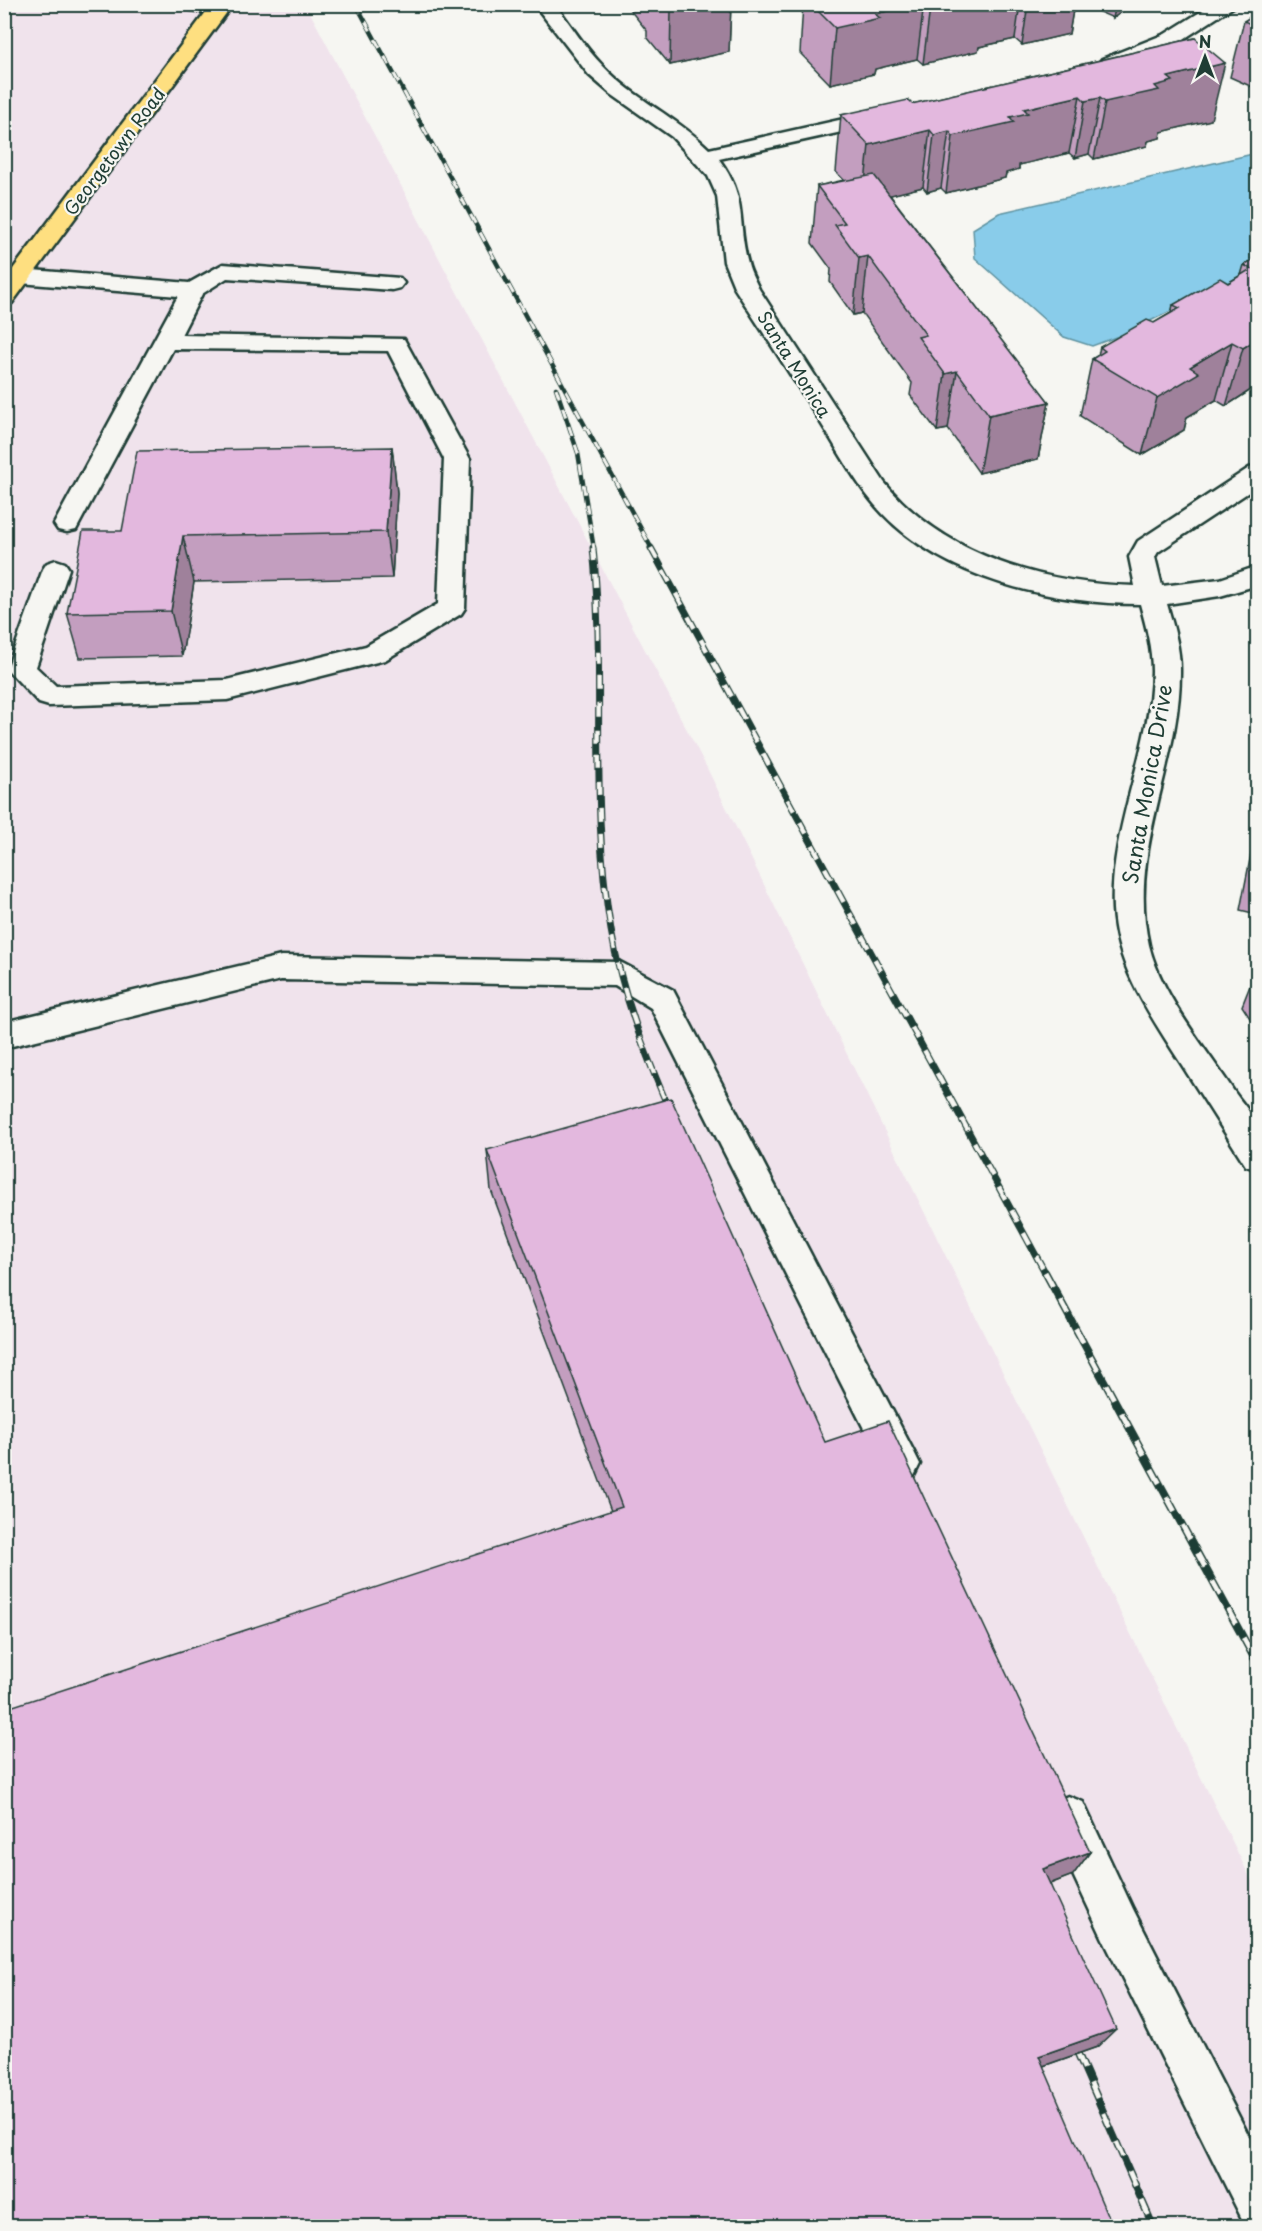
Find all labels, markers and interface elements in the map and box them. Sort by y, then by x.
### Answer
north arrow [1175,27,1235,87]
text: N [1199,29,1211,53]
street label: Georgetown Road [57,81,171,221]
street label: Santa Monica [751,305,839,423]
street label: Santa Monica Drive [1113,682,1179,886]

